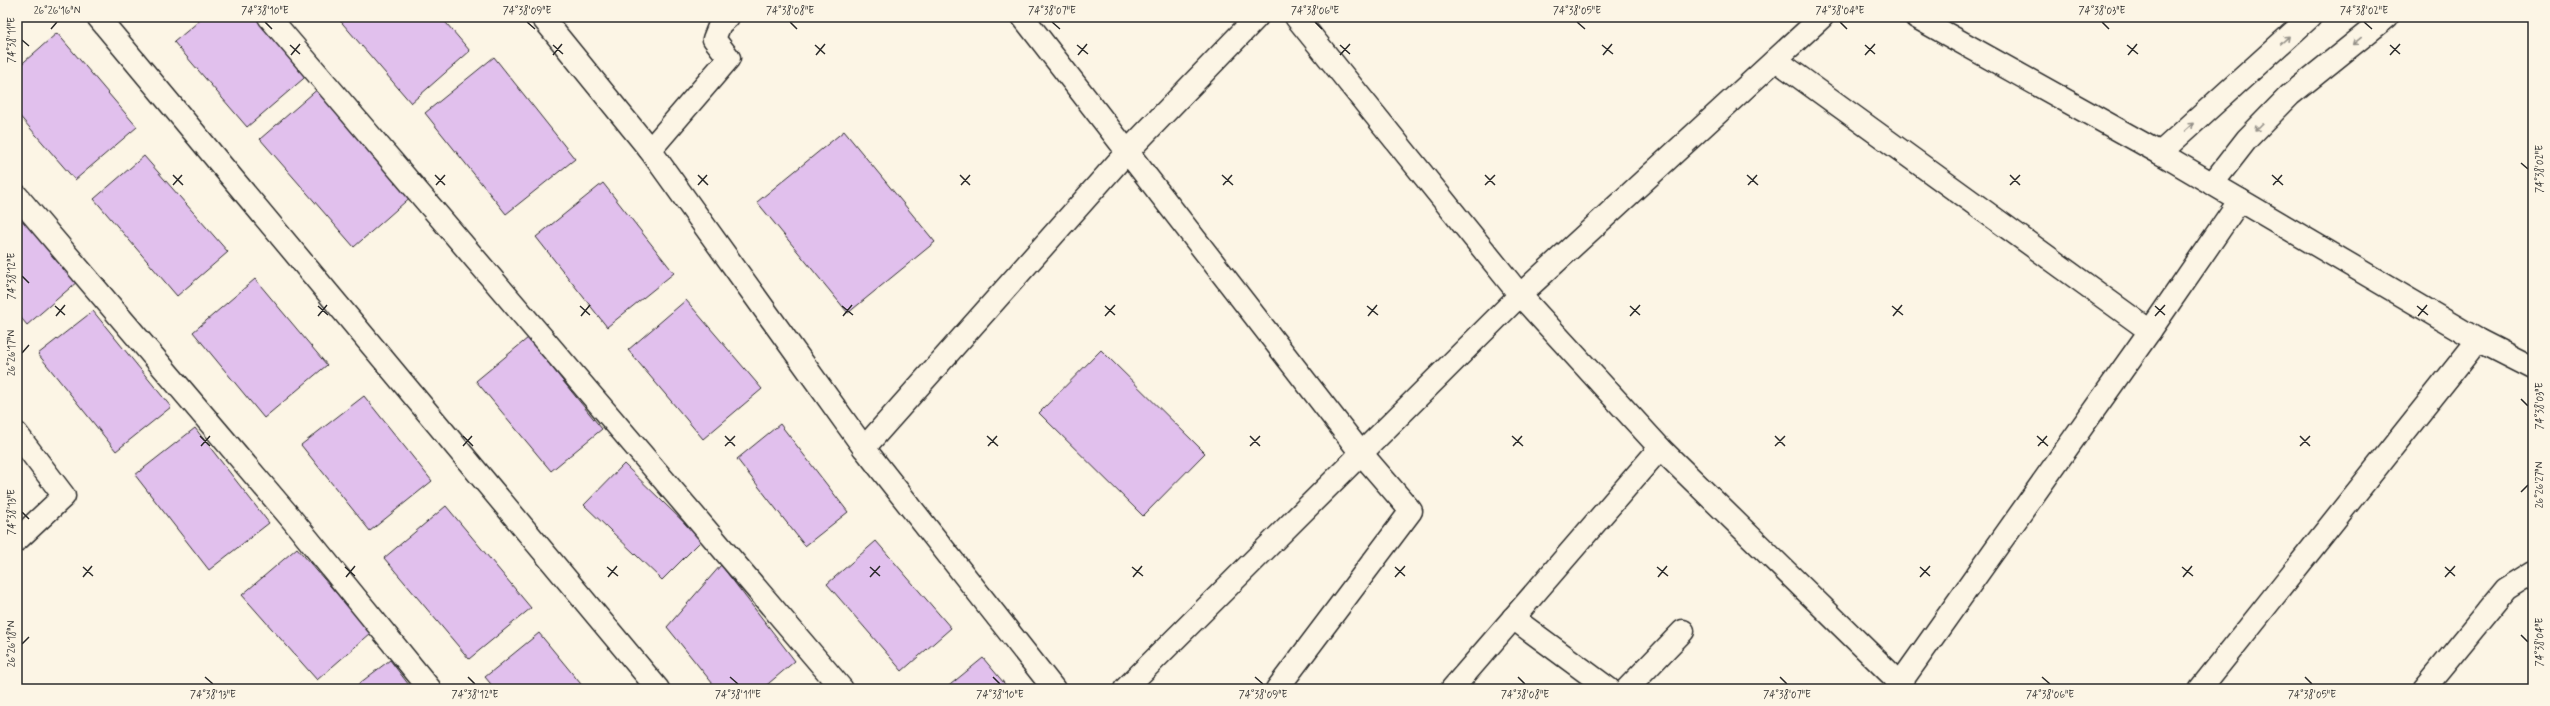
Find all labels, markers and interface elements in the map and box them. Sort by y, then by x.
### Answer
text: 26°26'16"N [34,4,81,18]
text: 74°38'10"E [241,4,289,18]
text: 74°38'09"E [503,4,551,18]
text: 74°38'08"E [766,4,814,18]
text: 74°38'07"E [1028,4,1076,18]
text: 74°38'06"E [1291,4,1339,18]
text: 74°38'05"E [1553,4,1601,18]
text: 74°38'04"E [1816,4,1865,18]
text: 74°38'03"E [2079,4,2126,18]
text: 74°38'02"E [2340,4,2388,18]
text: 74°38'11"E [5,17,19,63]
one-way arrow [2280,35,2291,44]
one-way arrow [2351,37,2362,46]
one-way arrow [2184,122,2194,132]
one-way arrow [2254,122,2264,132]
text: 74°38'02"E [2533,145,2547,193]
text: 74°38'12"E [5,252,19,299]
text: 26°26'17"N [5,330,19,376]
text: 74°38'03"E [2533,382,2547,429]
text: 26°26'27"N [2533,461,2547,508]
text: 74°38'13"E [5,489,19,535]
text: 74°38'04"E [2533,617,2547,666]
text: 26°26'18"N [5,620,19,667]
text: 74°38'13"E [190,688,236,702]
text: 74°38'12"E [452,688,499,702]
text: 74°38'11"E [715,688,761,702]
text: 74°38'10"E [976,688,1024,702]
text: 74°38'09"E [1239,688,1287,702]
text: 74°38'08"E [1501,688,1549,702]
text: 74°38'07"E [1763,688,1811,702]
text: 74°38'06"E [2026,688,2074,702]
text: 74°38'05"E [2288,688,2336,702]

